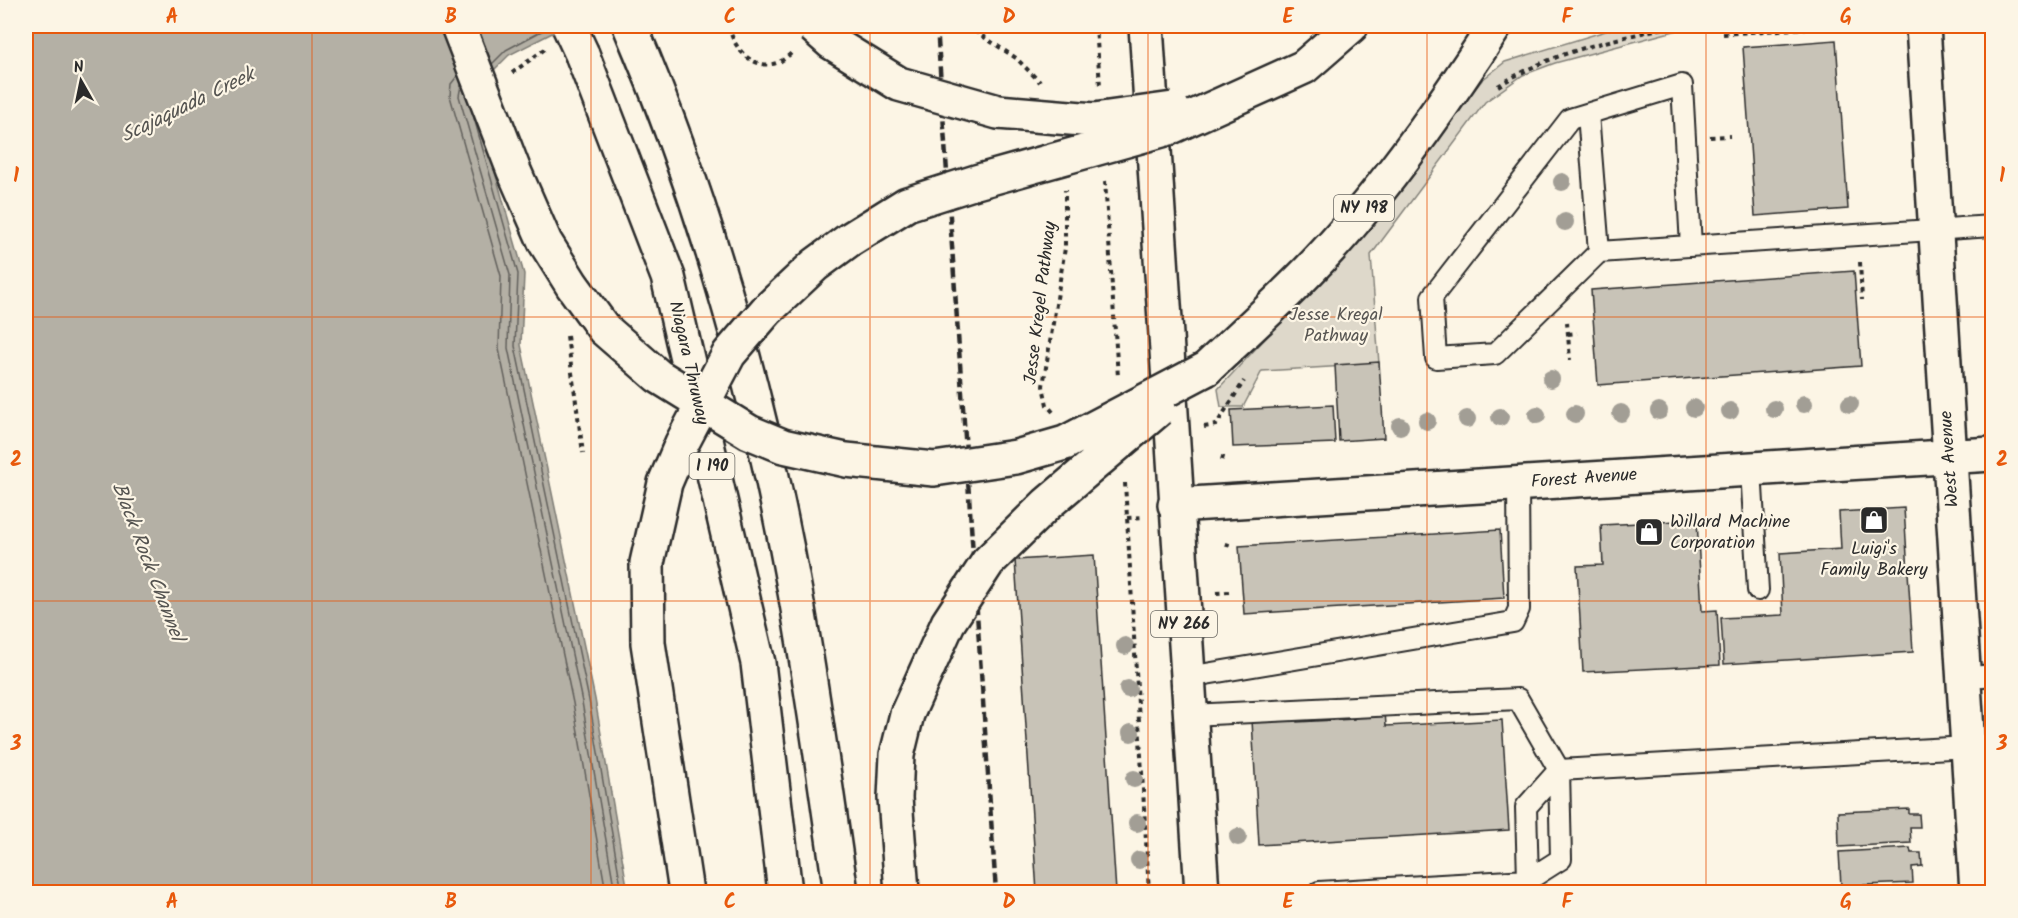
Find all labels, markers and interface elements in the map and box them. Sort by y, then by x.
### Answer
text: A [166,2,178,34]
text: B [445,2,457,34]
text: C [724,2,736,34]
text: D [1002,2,1016,34]
text: E [1282,2,1294,34]
text: F [1562,2,1574,34]
text: G [1840,2,1852,34]
north arrow [51,51,111,111]
text: N [72,55,86,81]
water label: Scajaquada Creek [116,59,263,152]
text: 1 [13,161,19,193]
text: 1 [1999,161,2005,193]
road number: NY 198 [1334,195,1394,221]
street label: Jesse Kregel Pathway [1017,219,1065,386]
street label: Niagara Thruway [660,298,716,428]
park label: Jesse Kregal Pathway [1289,301,1383,351]
street label: West Avenue [1932,410,1968,508]
text: 2 [10,445,22,477]
text: 2 [1996,445,2008,477]
road number: I 190 [690,453,734,479]
street label: Forest Avenue [1530,461,1638,497]
water label: Black Rock Channel [102,478,193,650]
shop icon: Luigi's Family Bakery [1858,504,1890,536]
place label: Willard Machine Corporation [1670,508,1790,558]
shop icon: Willard Machine Corporation [1633,516,1665,548]
place label: Luigi's Family Bakery [1820,535,1928,585]
road number: NY 266 [1151,611,1217,637]
text: 3 [10,729,22,761]
text: 3 [1996,729,2008,761]
text: A [166,887,178,918]
text: B [445,887,457,918]
text: C [724,887,736,918]
text: D [1002,887,1016,918]
text: E [1282,887,1294,918]
text: F [1562,887,1574,918]
text: G [1840,887,1852,918]

